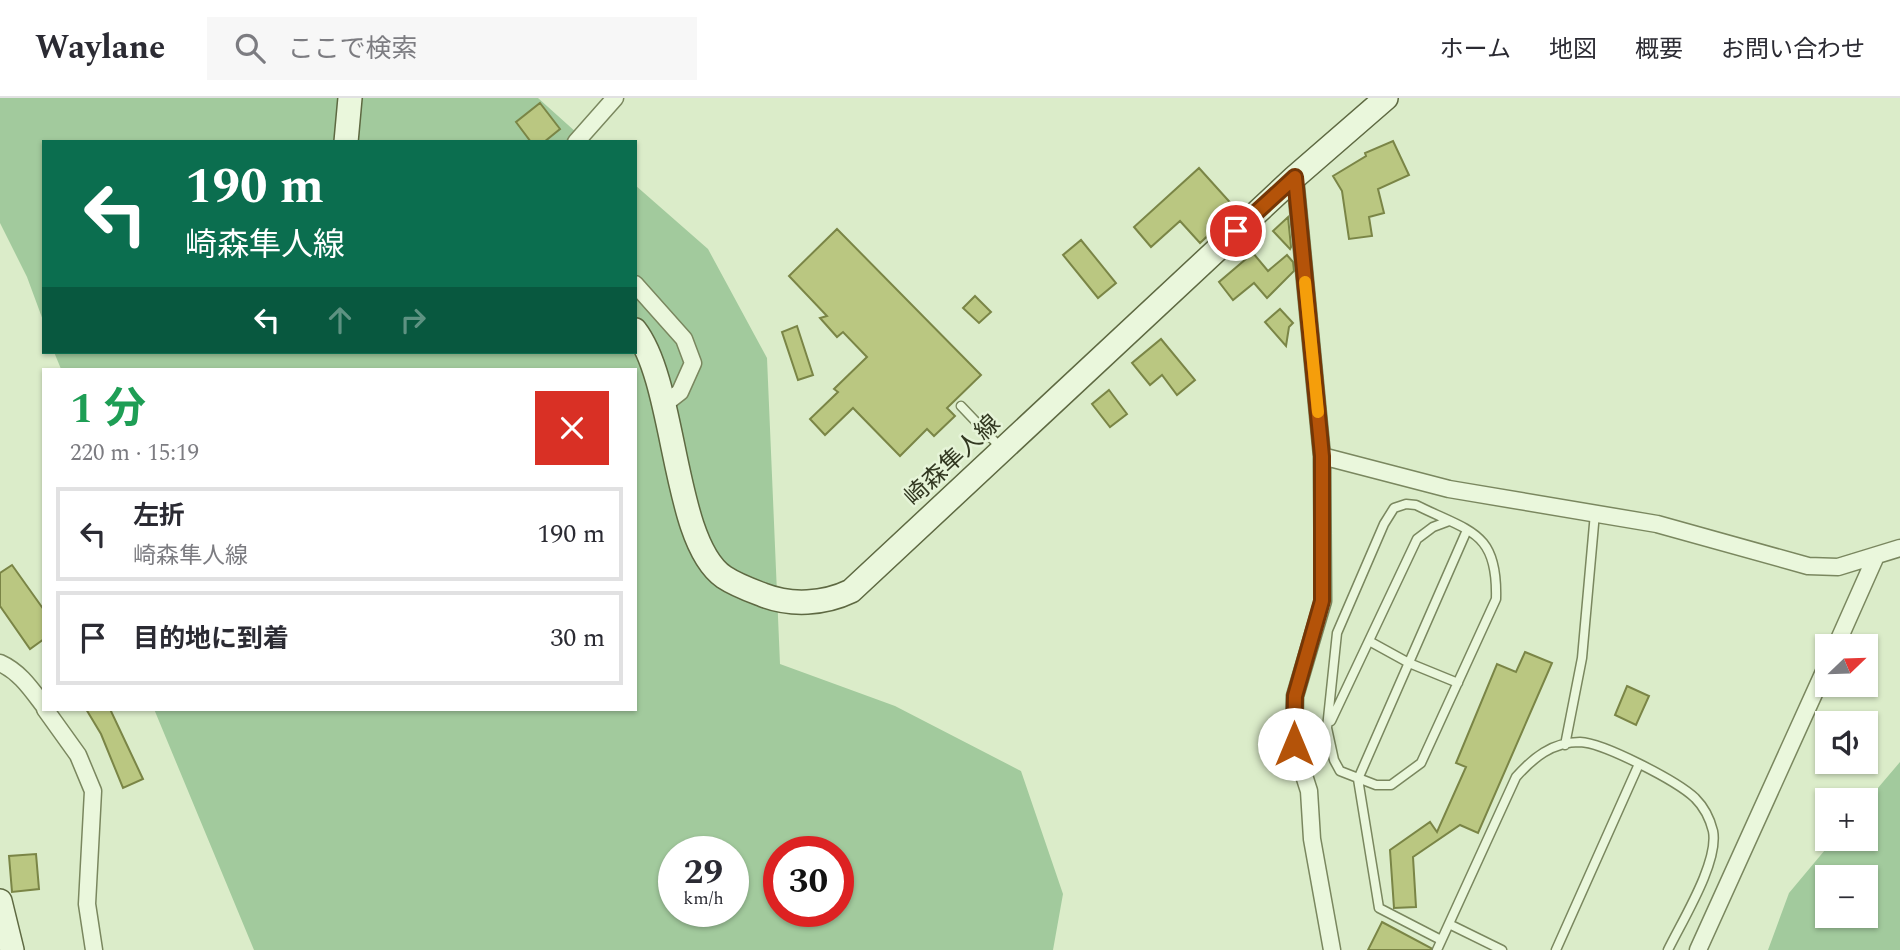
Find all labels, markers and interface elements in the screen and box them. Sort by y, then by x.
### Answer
search box [207,17,697,80]
text: Waylane [35,23,165,73]
icon: search [231,29,269,67]
text: ここで検索 [287,29,418,69]
text: ホーム [1440,32,1511,68]
text: 地図 [1549,32,1597,68]
text: 概要 [1635,32,1683,68]
text: お問い合わせ [1721,32,1865,68]
text: 190 m [185,150,324,225]
icon: left [70,168,161,259]
pin [1206,201,1266,261]
icon: arrive [1217,212,1255,250]
text: 崎森隼人線 [185,221,345,270]
icon: left [248,301,286,339]
icon: ahead [321,301,359,339]
icon: right [394,301,432,339]
text: 1 分 [70,378,146,441]
button: close [535,391,609,465]
street label: 崎森隼人線 [897,407,1009,515]
text: 220 m · 15:19 [70,436,199,471]
text: 左折 [133,496,185,536]
text: 190 m [537,514,605,554]
icon: left [74,515,112,553]
text: 崎森隼人線 [133,539,248,574]
text: 30 m [550,618,605,658]
icon: arrive [74,619,112,657]
text: 目的地に到着 [133,619,289,659]
north arrow [1815,634,1878,696]
map controls [1815,634,1878,928]
position arrow [1257,707,1331,781]
button: sound [1815,711,1878,774]
button: + [1815,788,1878,851]
speed limit sign: 30 [763,836,854,927]
text: 29 [684,846,723,899]
button: − [1815,865,1878,928]
text: km/h [683,885,724,912]

